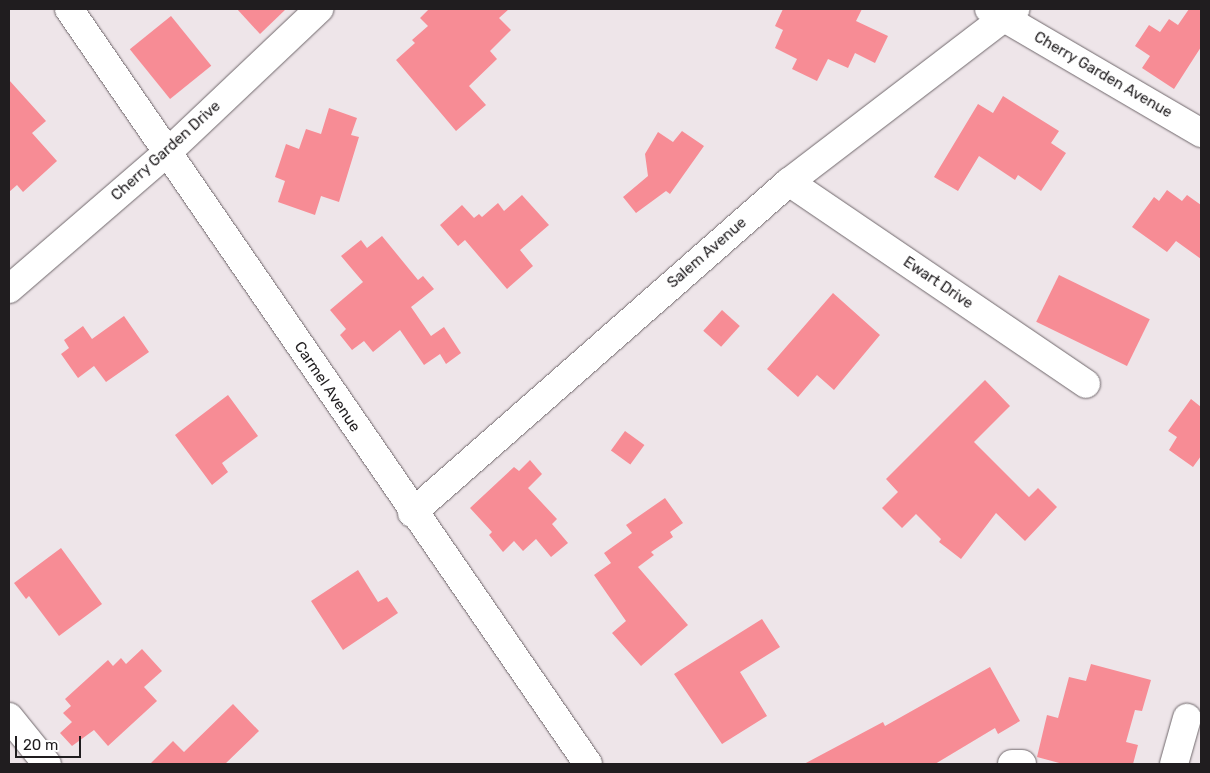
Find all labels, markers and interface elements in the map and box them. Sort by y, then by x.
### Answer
street label: Cherry Garden Avenue [1030,28,1176,122]
street label: Cherry Garden Drive [108,97,224,205]
street label: Salem Avenue [664,214,750,292]
street label: Ewart Drive [900,253,976,313]
street label: Carmel Avenue [290,338,364,436]
scale bar [18,726,84,758]
text: 20 m [23,736,58,754]

